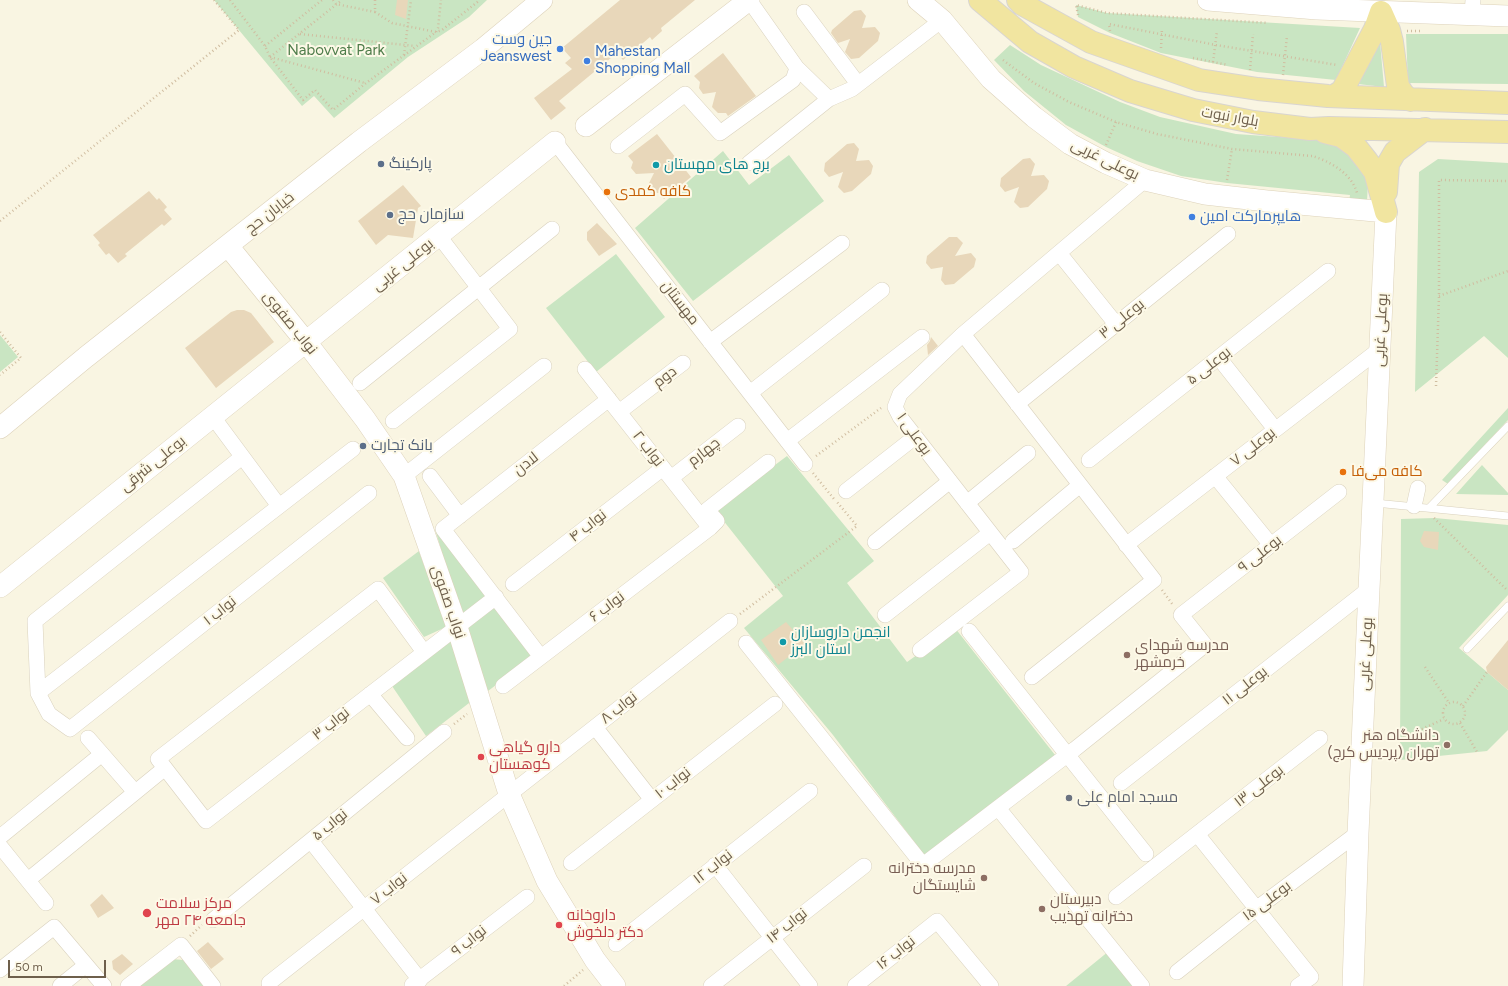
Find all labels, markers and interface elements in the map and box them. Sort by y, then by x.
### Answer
place label: جین وست Jeanswest [481,31,552,66]
park label: Nabovvat Park [287,42,385,60]
place label: Mahestan Shopping Mall [595,43,690,78]
marker: جین وست Jeanswest [555,44,565,54]
marker: Mahestan Shopping Mall [582,56,592,66]
street label: بلوار نبوت [1200,103,1260,131]
street label: بوعلی غربی [1068,136,1142,184]
place label: پارکینگ [389,155,432,173]
place label: برج های مهستان [664,156,770,174]
marker: پارکینگ [376,159,386,169]
marker: برج های مهستان [651,160,661,170]
place label: کافه کمدی [615,183,691,201]
marker: کافه کمدی [602,187,612,197]
street label: خیابان حج [242,188,298,238]
place label: سازمان حج [398,206,464,224]
place label: هایپرمارکت امین [1200,208,1301,226]
marker: سازمان حج [385,210,395,220]
marker: هایپرمارکت امین [1187,212,1197,222]
street label: بوعلی غربی [369,235,437,295]
street label: مهستان [657,277,703,329]
street label: نواب صفوی [259,288,321,358]
street label: بوعلی غربی [1370,293,1392,367]
street label: بوعلی ۳ [1096,295,1148,343]
street label: بوعلی ۵ [1183,343,1235,389]
street label: دوم [650,362,680,392]
street label: بوعلی ۱ [893,409,935,459]
street label: بوعلی ۷ [1227,424,1279,470]
street label: نواب ۲ [629,428,667,470]
street label: بوعلی شرقی [117,432,189,496]
street label: چهارم [684,434,724,470]
place label: بانک تجارت [371,437,433,455]
marker: بانک تجارت [358,441,368,451]
street label: لادن [510,449,542,479]
place label: کافه می‌فا [1351,463,1423,481]
marker: کافه می‌فا [1338,467,1348,477]
street label: نواب ۴ [566,506,610,546]
street label: بوعلی ۹ [1234,531,1286,577]
street label: نواب صفوی [427,563,469,641]
street label: نواب ۶ [586,588,628,626]
street label: نواب ۱ [200,593,240,629]
street label: بوعلی غربی [1355,617,1377,691]
place label: انجمن داروسازان استان البرز [791,624,891,659]
marker: انجمن داروسازان استان البرز [778,637,788,647]
place label: مدرسه شهدای خرمشهر [1135,637,1229,672]
marker: مدرسه شهدای خرمشهر [1122,650,1132,660]
street label: بوعلی ۱۱ [1219,663,1271,709]
street label: نواب ۸ [597,688,641,728]
street label: نواب ۳ [309,704,353,744]
place label: دانشگاه هنر تهران (پردیس کرج) [1328,727,1439,762]
place label: دارو گیاهی کوهستان [489,739,560,774]
marker: دانشگاه هنر تهران (پردیس کرج) [1442,740,1452,750]
marker: دارو گیاهی کوهستان [476,752,486,762]
street label: بوعلی ۱۳ [1231,761,1287,811]
street label: نواب ۱۰ [651,763,695,803]
place label: مسجد امام علی [1077,789,1178,807]
marker: مسجد امام علی [1064,793,1074,803]
street label: نواب ۵ [309,805,351,845]
street label: نواب ۱۲ [690,846,736,888]
place label: مدرسه دخترانه شایستگان [888,860,976,895]
street label: نواب ۷ [367,869,411,909]
marker: مدرسه دخترانه شایستگان [979,873,989,883]
street label: بوعلی ۱۵ [1239,877,1295,925]
place label: دبیرستان دخترانه تهذیب [1050,891,1133,926]
place label: مرکز سلامت جامعه ۲۴ مهر [156,895,246,930]
street label: نواب ۱۴ [763,904,811,948]
marker: دبیرستان دخترانه تهذیب [1037,904,1047,914]
marker: مرکز سلامت جامعه ۲۴ مهر [141,907,153,919]
place label: داروخانه دکتر دلخوش [567,907,643,942]
marker: داروخانه دکتر دلخوش [554,920,564,930]
street label: نواب ۹ [448,922,490,960]
street label: نواب ۱۶ [873,932,919,974]
scale bar [10,952,108,978]
text: 50 m [15,960,43,974]

